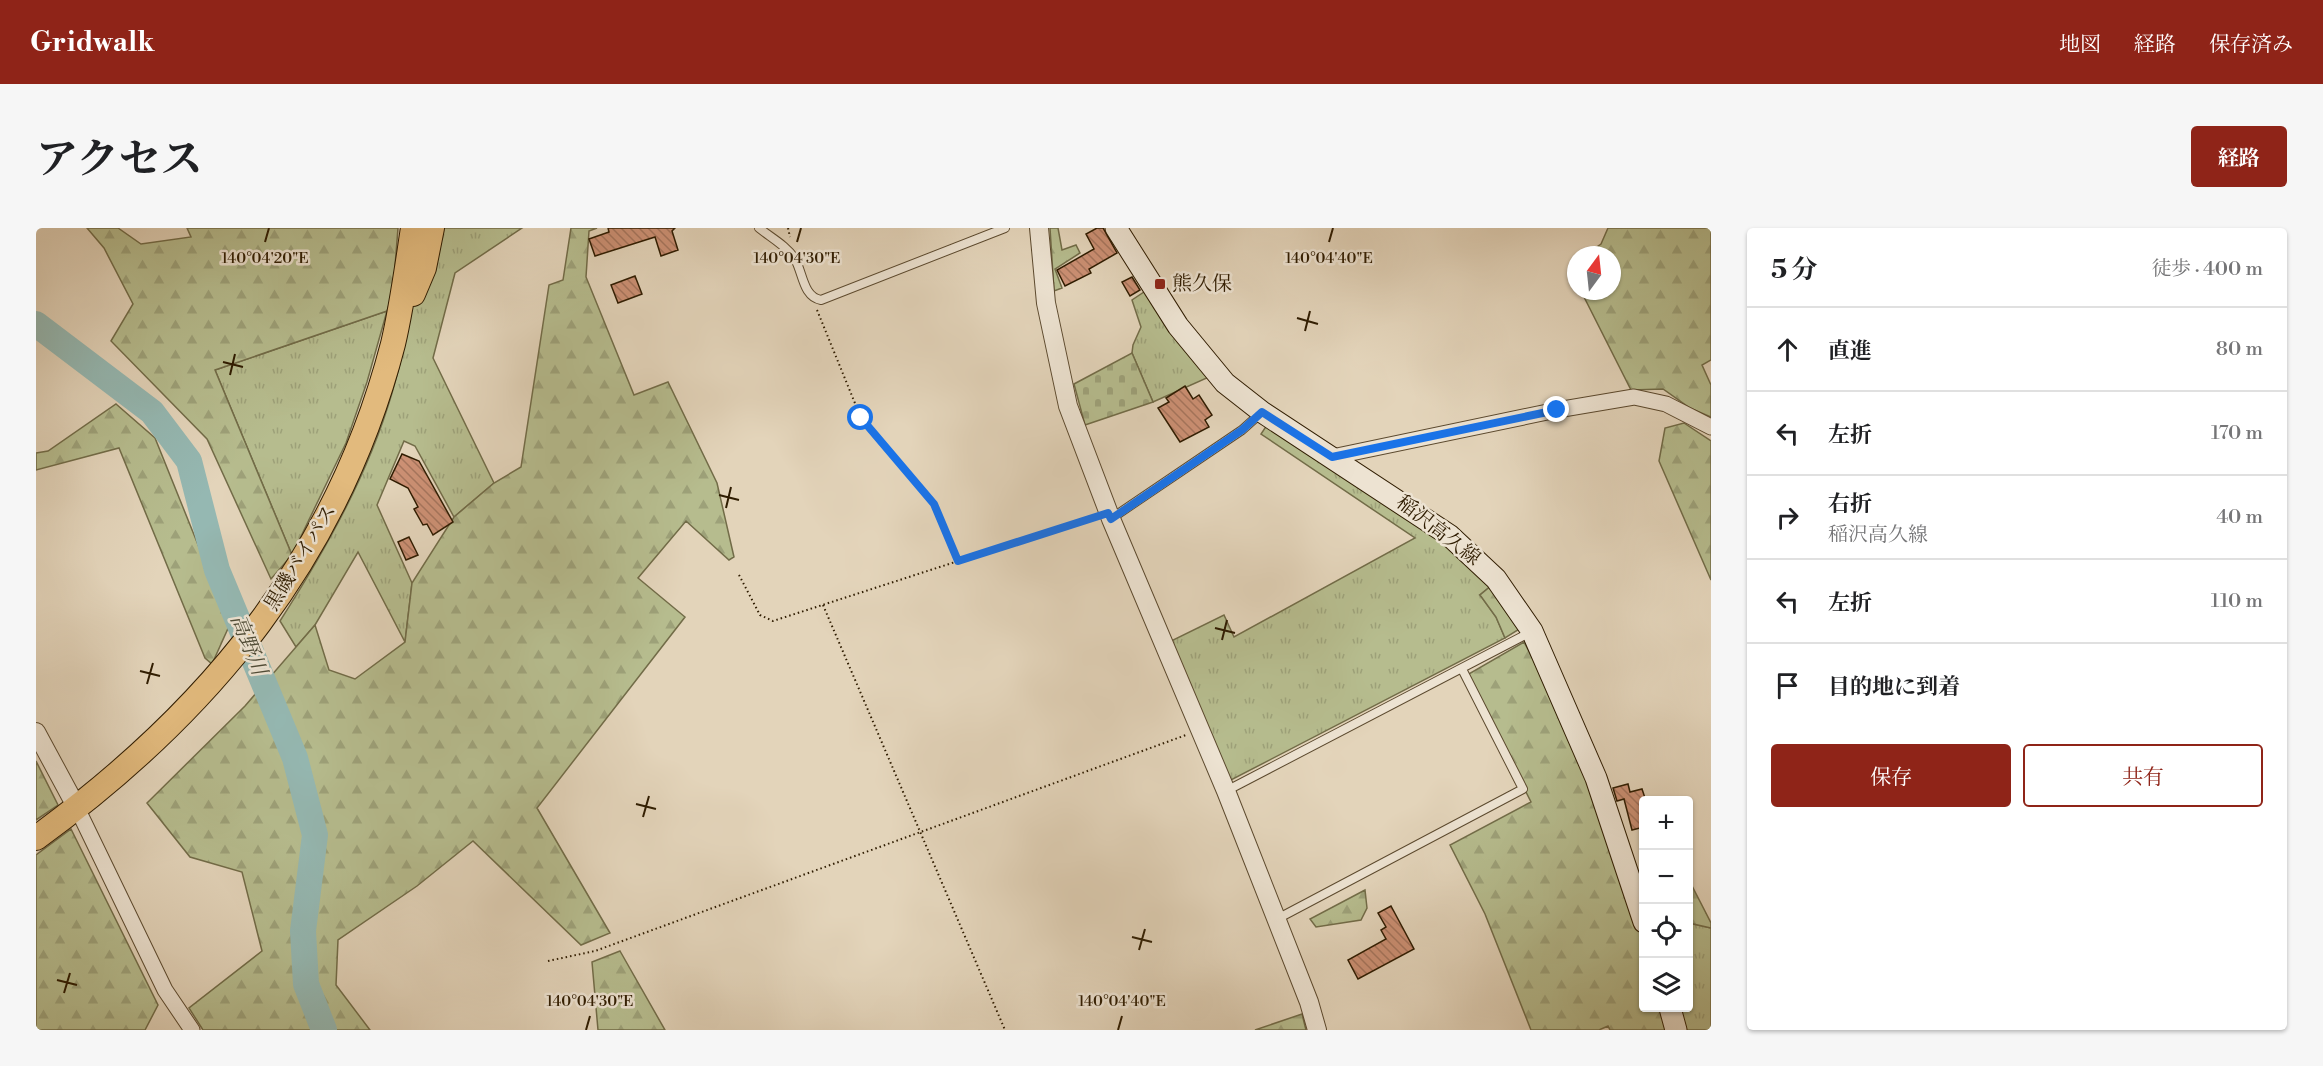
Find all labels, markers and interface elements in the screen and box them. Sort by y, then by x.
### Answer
text: Gridwalk [30,25,154,60]
text: 地図 [2059,32,2101,58]
text: 経路 [2134,32,2176,58]
text: 保存済み [2209,32,2293,58]
button: 経路 [2191,126,2287,187]
text: アクセス [36,134,203,187]
north arrow [1567,246,1621,300]
text: 140°04'20"E [221,249,309,268]
text: 140°04'30"E [754,249,840,268]
text: 140°04'40"E [1285,249,1373,268]
text: 5 分 [1771,254,1817,286]
text: 徒歩 · 400 m [2151,257,2263,282]
place label: 熊久保 [1172,272,1232,297]
marker: 熊久保 [1153,277,1167,291]
icon: ahead [1771,333,1804,366]
text: 80 m [2216,337,2263,362]
text: 直進 [1828,338,1872,365]
route end [1543,396,1569,422]
route start [847,404,873,430]
icon: left [1771,417,1804,450]
text: 170 m [2211,421,2263,446]
text: 左折 [1828,422,1872,449]
street label: 稲沢高久線 [1391,490,1485,572]
text: 右折 [1828,491,1872,518]
street label: 黒磯バイパス [259,500,343,616]
icon: right [1771,501,1804,534]
text: 40 m [2216,505,2263,530]
text: 稲沢高久線 [1828,523,1928,548]
icon: left [1771,585,1804,618]
text: 110 m [2211,589,2263,614]
text: 左折 [1828,590,1872,617]
water label: 高野川 [224,611,273,681]
icon: arrive [1771,669,1804,702]
text: 目的地に到着 [1828,674,1960,701]
button: 保存 [1771,744,2011,807]
button: 共有 [2023,744,2263,807]
map controls [1639,796,1693,1012]
button: + [1639,796,1693,850]
button: − [1639,850,1693,904]
button: locate [1639,904,1693,958]
button: layers [1639,958,1693,1012]
text: 140°04'30"E [547,992,633,1011]
text: 140°04'40"E [1078,992,1166,1011]

